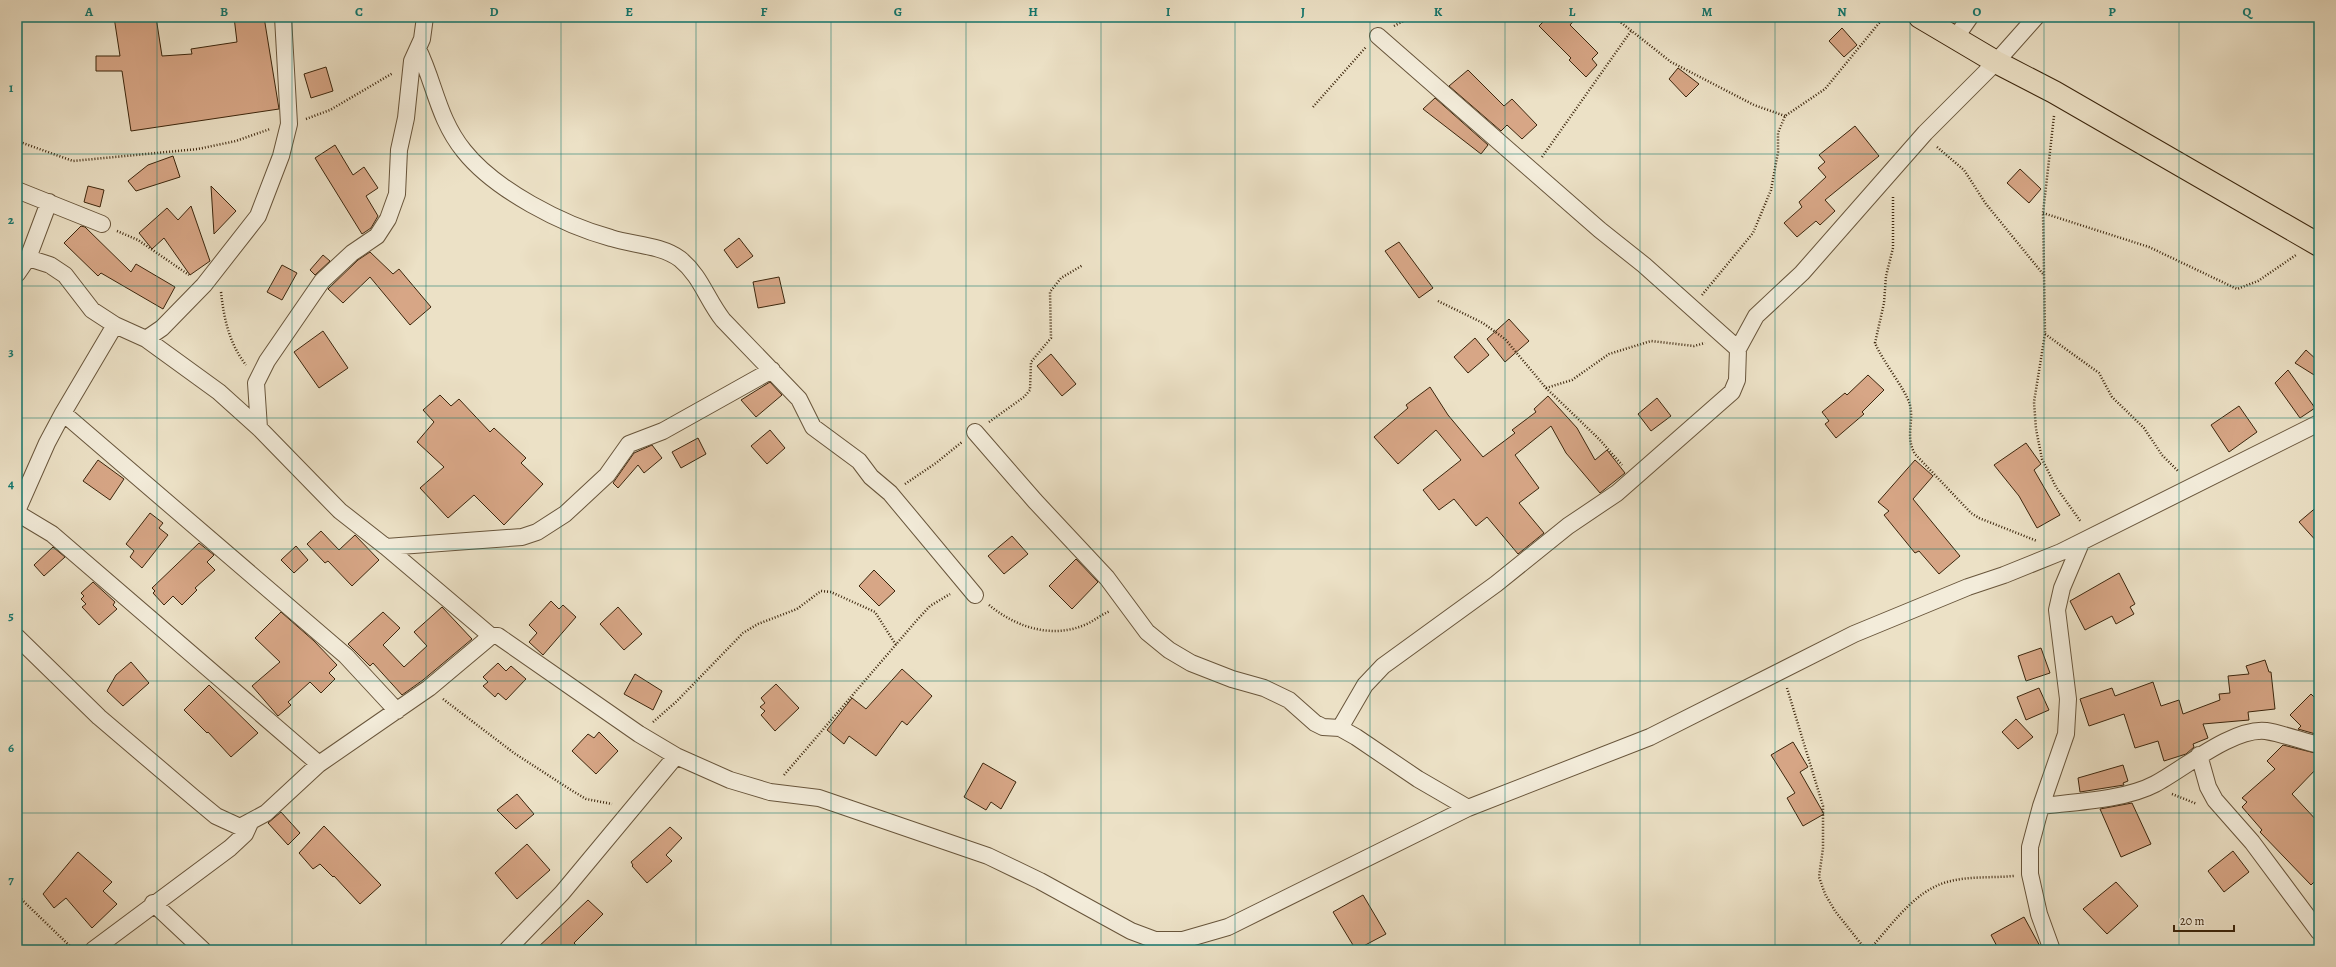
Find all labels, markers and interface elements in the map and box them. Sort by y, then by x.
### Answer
text: A [84,3,94,20]
text: B [220,3,228,20]
text: C [355,3,363,20]
text: D [489,3,499,20]
text: E [625,3,633,20]
text: F [761,3,768,20]
text: G [894,3,902,20]
text: H [1028,3,1038,20]
text: I [1166,3,1171,20]
text: J [1301,3,1305,20]
text: K [1434,3,1443,20]
text: L [1569,3,1576,20]
text: M [1702,3,1713,20]
text: N [1837,3,1847,20]
text: O [1973,3,1982,20]
text: P [2108,3,2116,20]
text: Q [2243,3,2254,20]
text: 1 [9,79,14,96]
text: 2 [8,211,15,228]
text: 3 [8,343,14,360]
text: 4 [8,475,14,492]
text: 5 [8,607,14,624]
text: 6 [8,739,14,756]
text: 7 [8,871,14,888]
scale bar [2174,907,2234,933]
text: 20 m [2180,913,2204,929]

